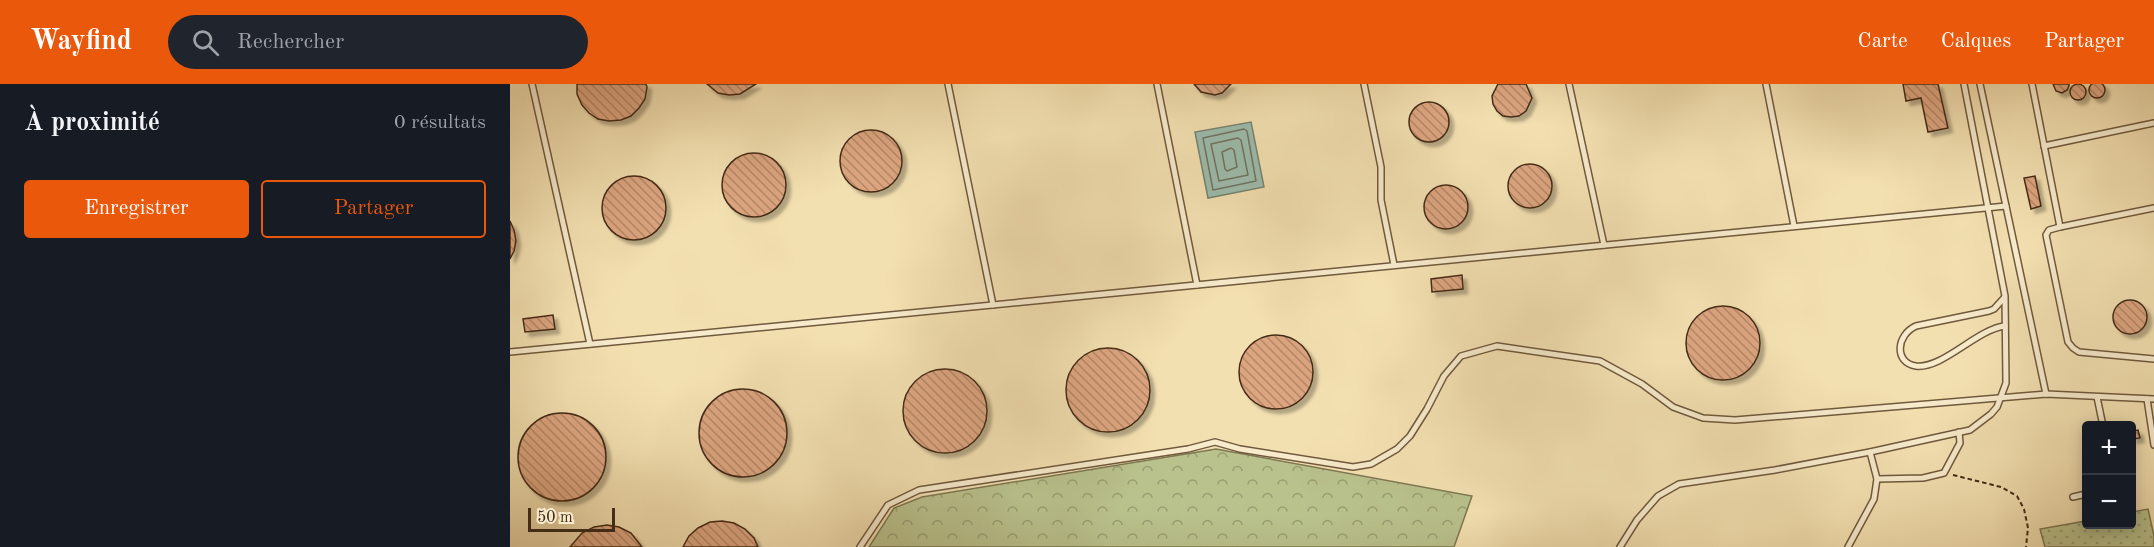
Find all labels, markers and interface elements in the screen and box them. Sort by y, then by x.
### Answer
search box [168,15,588,69]
icon: search [189,26,222,59]
text: Wayfind [30,28,132,56]
text: Rechercher [237,31,344,53]
text: Carte [1858,31,1908,52]
text: Calques [1941,31,2011,52]
text: Partager [2044,31,2124,52]
text: À proximité [24,110,160,136]
text: 0 résultats [394,113,486,133]
button: Enregistrer [24,180,249,238]
button: Partager [261,180,486,238]
map controls [2082,421,2136,529]
button: + [2082,421,2136,475]
button: − [2082,475,2136,529]
scale bar [528,505,615,532]
text: 50 m [537,510,573,526]

